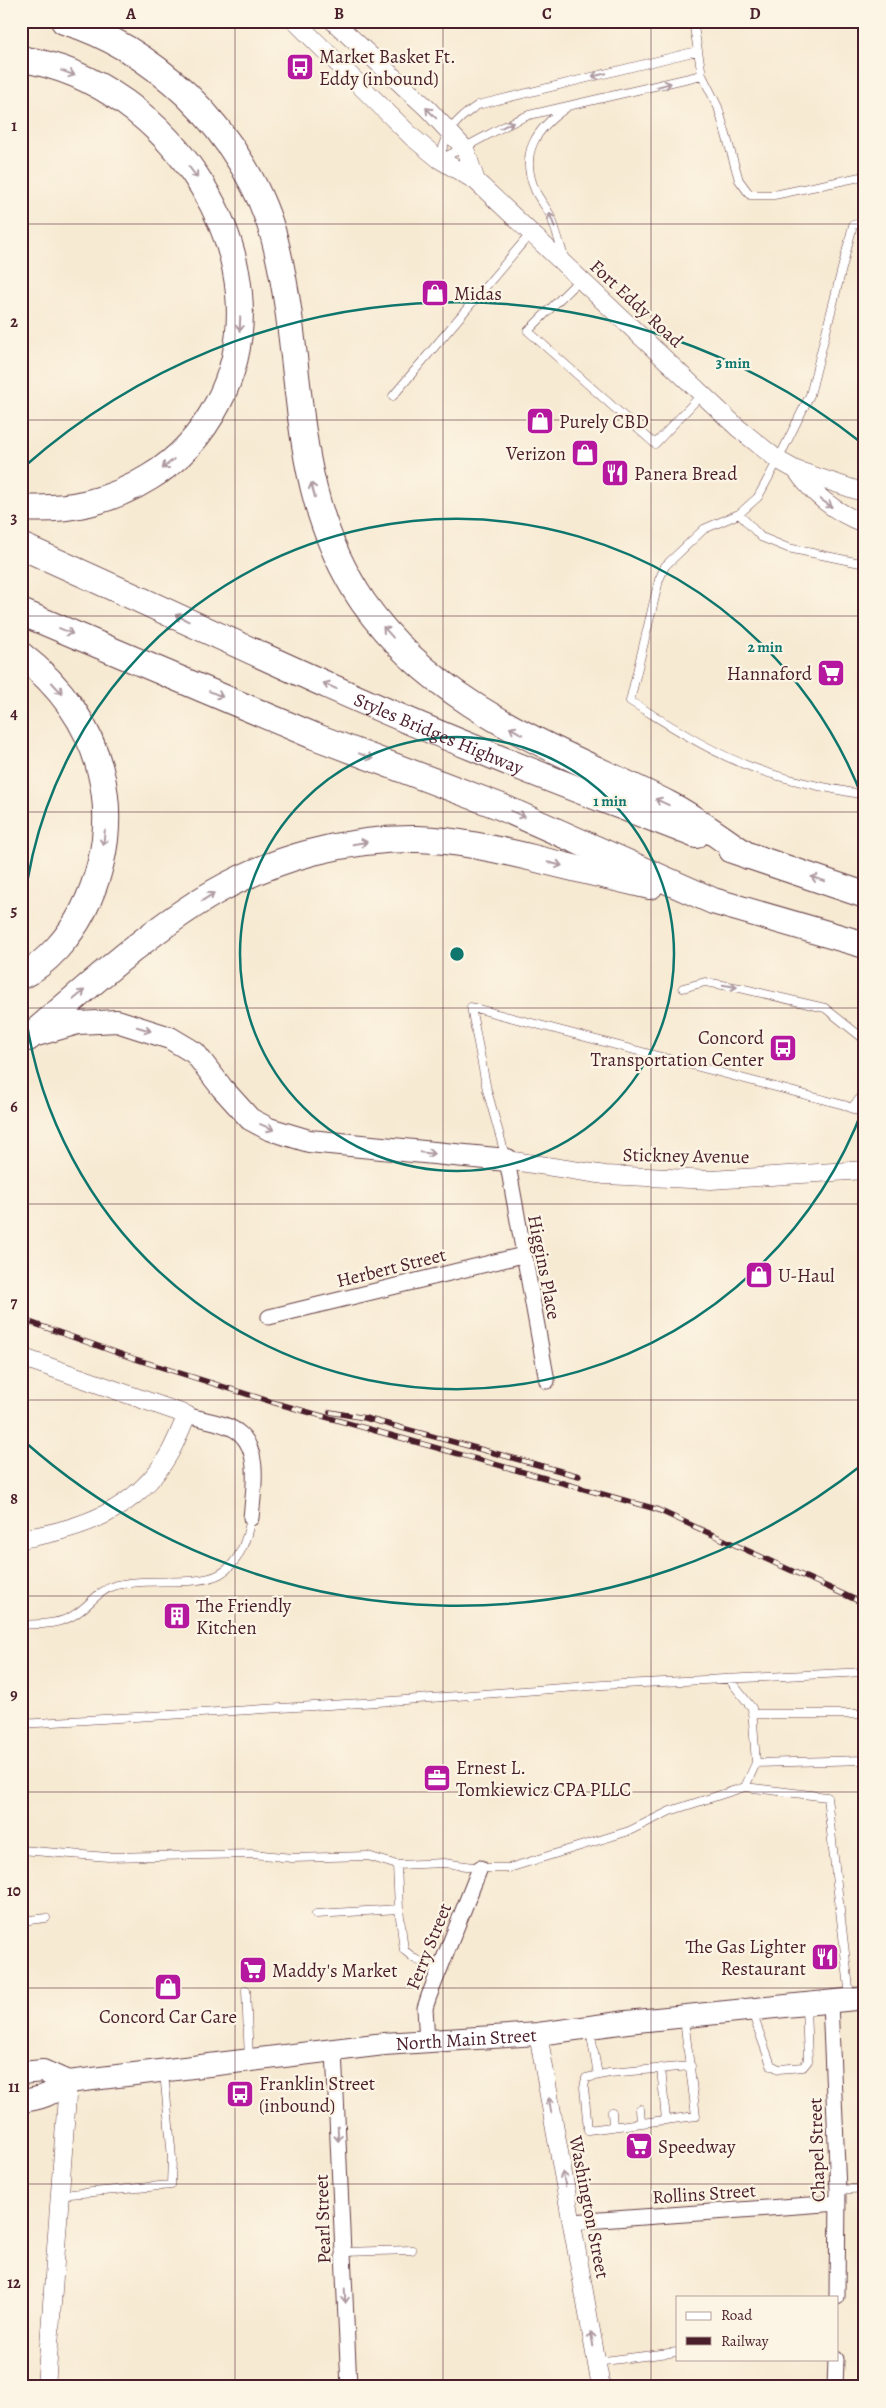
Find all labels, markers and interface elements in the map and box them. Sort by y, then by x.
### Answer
text: A [125,3,137,25]
text: B [334,3,344,25]
text: C [542,3,552,25]
text: D [749,3,761,25]
place label: Market Basket Ft. Eddy (inbound) [319,44,456,92]
bus stop icon: Market Basket Ft. Eddy (inbound) [285,52,315,82]
one-way arrow [60,68,75,78]
one-way arrow [591,71,607,80]
one-way arrow [656,80,672,89]
one-way arrow [426,108,438,120]
text: 1 [11,115,17,137]
one-way arrow [499,120,514,129]
one-way arrow [188,165,199,178]
one-way arrow [547,213,556,228]
street label: Fort Eddy Road [584,254,689,354]
shop icon: Midas [420,278,450,308]
place label: Midas [454,281,502,307]
text: 2 [10,311,18,333]
one-way arrow [235,316,244,332]
text: 3 min [716,353,751,373]
shop icon: Purely CBD [525,406,555,436]
place label: Purely CBD [559,409,649,435]
shop icon: Verizon [570,438,600,468]
place label: Verizon [505,441,566,467]
restaurant icon: Panera Bread [600,458,630,488]
one-way arrow [162,459,175,470]
place label: Panera Bread [634,461,738,487]
one-way arrow [308,483,317,499]
one-way arrow [819,498,833,508]
text: 3 [11,507,18,529]
one-way arrow [175,613,190,622]
one-way arrow [58,626,73,636]
one-way arrow [382,626,394,639]
text: 2 min [747,637,783,657]
supermarket icon: Hannaford [816,658,846,688]
place label: Hannaford [727,661,813,687]
one-way arrow [323,680,338,690]
one-way arrow [51,681,63,694]
street label: Styles Bridges Highway [350,687,528,781]
one-way arrow [208,690,223,700]
text: 4 [10,703,18,725]
one-way arrow [509,726,524,735]
one-way arrow [358,752,373,761]
text: 1 min [593,791,627,811]
one-way arrow [655,797,670,806]
one-way arrow [510,810,525,820]
one-way arrow [100,829,109,845]
one-way arrow [352,838,368,848]
one-way arrow [546,860,562,869]
one-way arrow [811,874,827,884]
one-way arrow [201,891,215,902]
text: 5 [11,900,18,922]
centre of rings [448,945,466,963]
one-way arrow [722,982,738,992]
one-way arrow [72,990,85,1001]
one-way arrow [135,1025,151,1035]
place label: Concord Transportation Center [591,1025,765,1073]
bus stop icon: Concord Transportation Center [768,1033,798,1063]
text: 6 [10,1096,18,1118]
one-way arrow [259,1123,274,1133]
street label: Stickney Avenue [622,1142,750,1170]
one-way arrow [419,1148,435,1157]
street label: Higgins Place [521,1213,567,1322]
street label: Herbert Street [334,1242,449,1294]
shop icon: U-Haul [744,1260,774,1290]
place label: U-Haul [778,1263,835,1289]
text: 7 [11,1292,18,1314]
text: 8 [10,1488,18,1510]
place label: The Friendly Kitchen [196,1593,292,1641]
building icon: The Friendly Kitchen [162,1601,192,1631]
text: 9 [10,1684,18,1706]
place label: Ernest L. Tomkiewicz CPA PLLC [456,1755,631,1803]
office icon: Ernest L. Tomkiewicz CPA PLLC [422,1763,452,1793]
text: 10 [7,1880,21,1902]
street label: Ferry Street [400,1899,458,1994]
place label: The Gas Lighter Restaurant [685,1934,806,1982]
restaurant icon: The Gas Lighter Restaurant [810,1942,840,1972]
supermarket icon: Maddy's Market [238,1955,268,1985]
place label: Maddy's Market [272,1958,397,1984]
shop icon: Concord Car Care [153,1972,183,2002]
place label: Concord Car Care [99,2004,237,2030]
street label: North Main Street [395,2022,537,2057]
place label: Franklin Street (inbound) [259,2071,375,2119]
text: 11 [8,2076,20,2098]
bus stop icon: Franklin Street (inbound) [225,2079,255,2109]
street label: Chapel Street [802,2097,832,2203]
one-way arrow [545,2098,555,2114]
one-way arrow [334,2125,343,2141]
supermarket icon: Speedway [624,2131,654,2161]
street label: Washington Street [562,2133,616,2281]
place label: Speedway [658,2134,736,2160]
one-way arrow [558,2171,568,2187]
street label: Pearl Street [308,2174,338,2264]
street label: Rollins Street [651,2177,757,2211]
text: 12 [7,2272,21,2294]
one-way arrow [341,2288,350,2304]
legend [676,2296,838,2360]
text: Road [721,2305,753,2325]
one-way arrow [587,2331,597,2347]
text: Railway [721,2331,769,2351]

